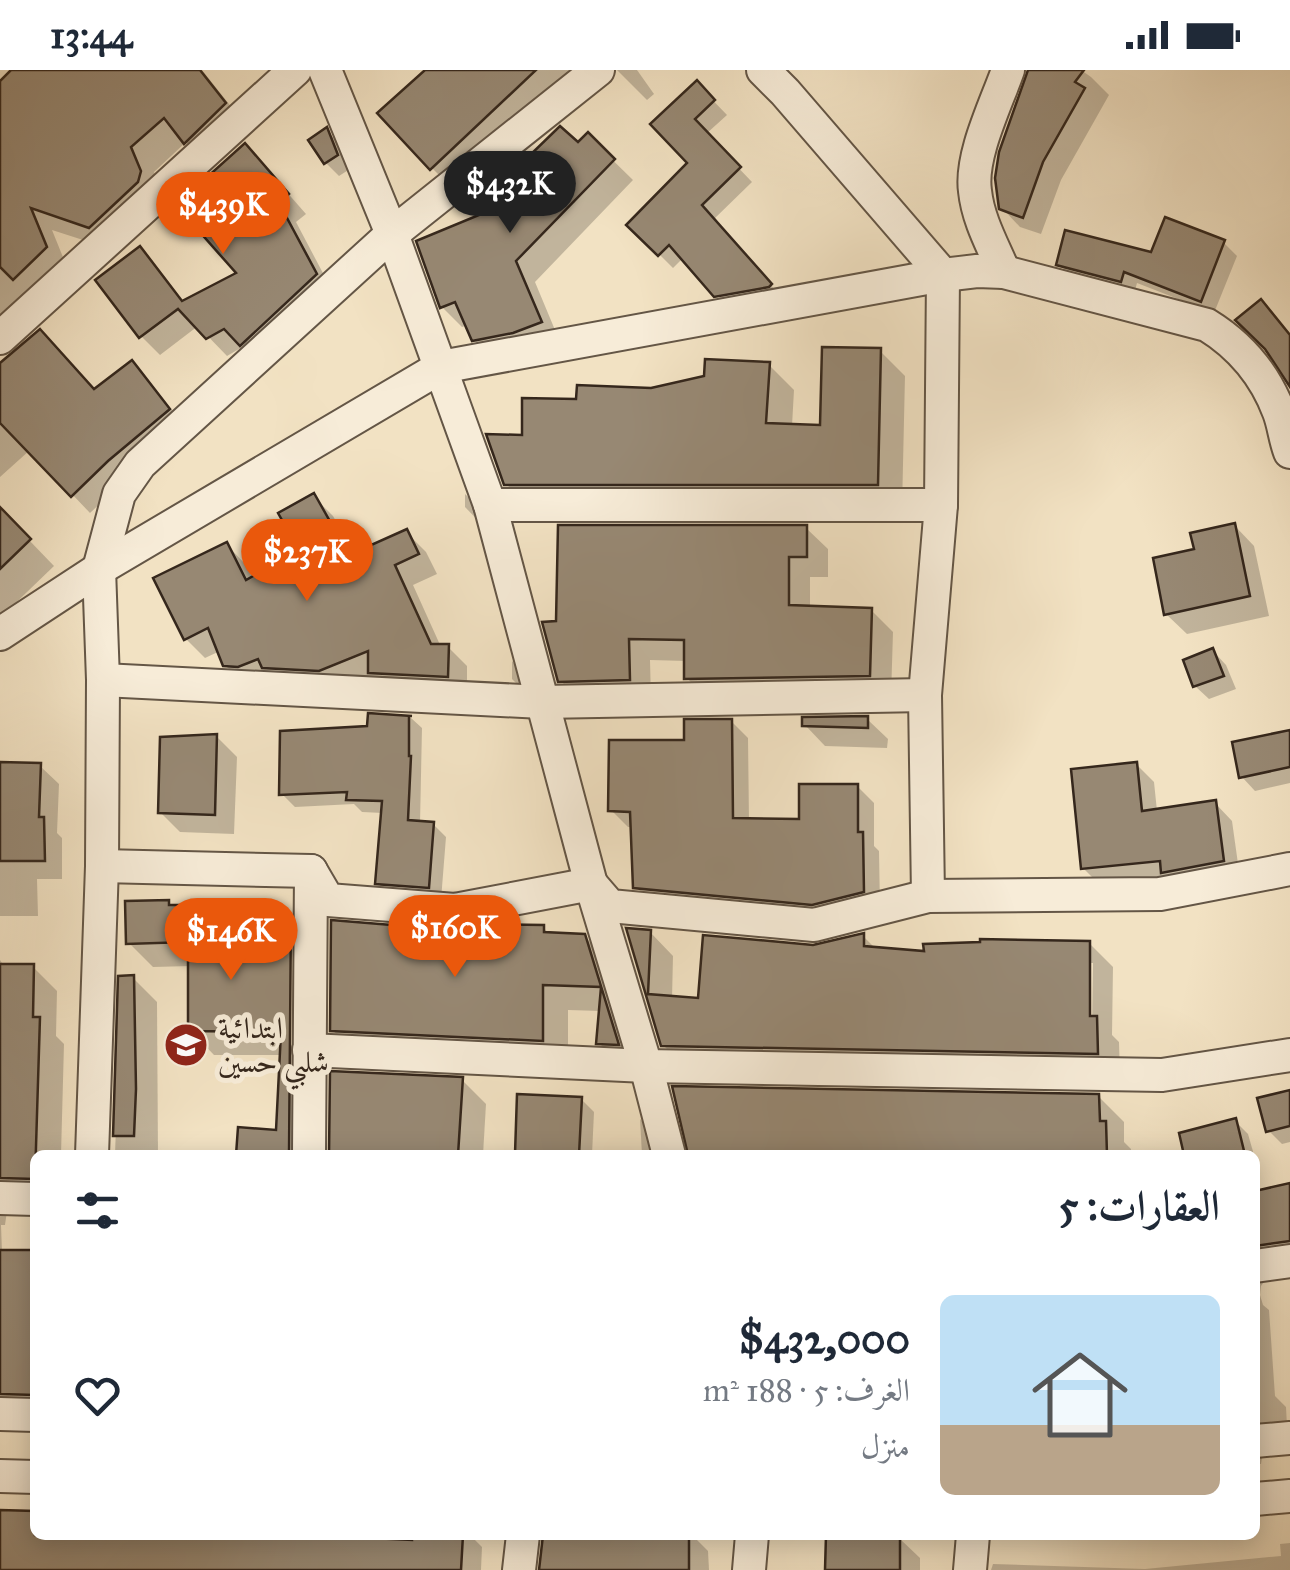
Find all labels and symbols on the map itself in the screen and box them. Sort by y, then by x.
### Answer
pin: $432K [440,151,580,236]
pin: $439K [153,172,293,257]
pin: $237K [237,519,377,604]
pin: $160K [385,895,525,980]
pin: $146K [161,898,301,983]
place label: ابتدائية شلبي حسين [218,1010,329,1090]
school or university icon: ابتدائية شلبي حسين [163,1022,209,1068]

